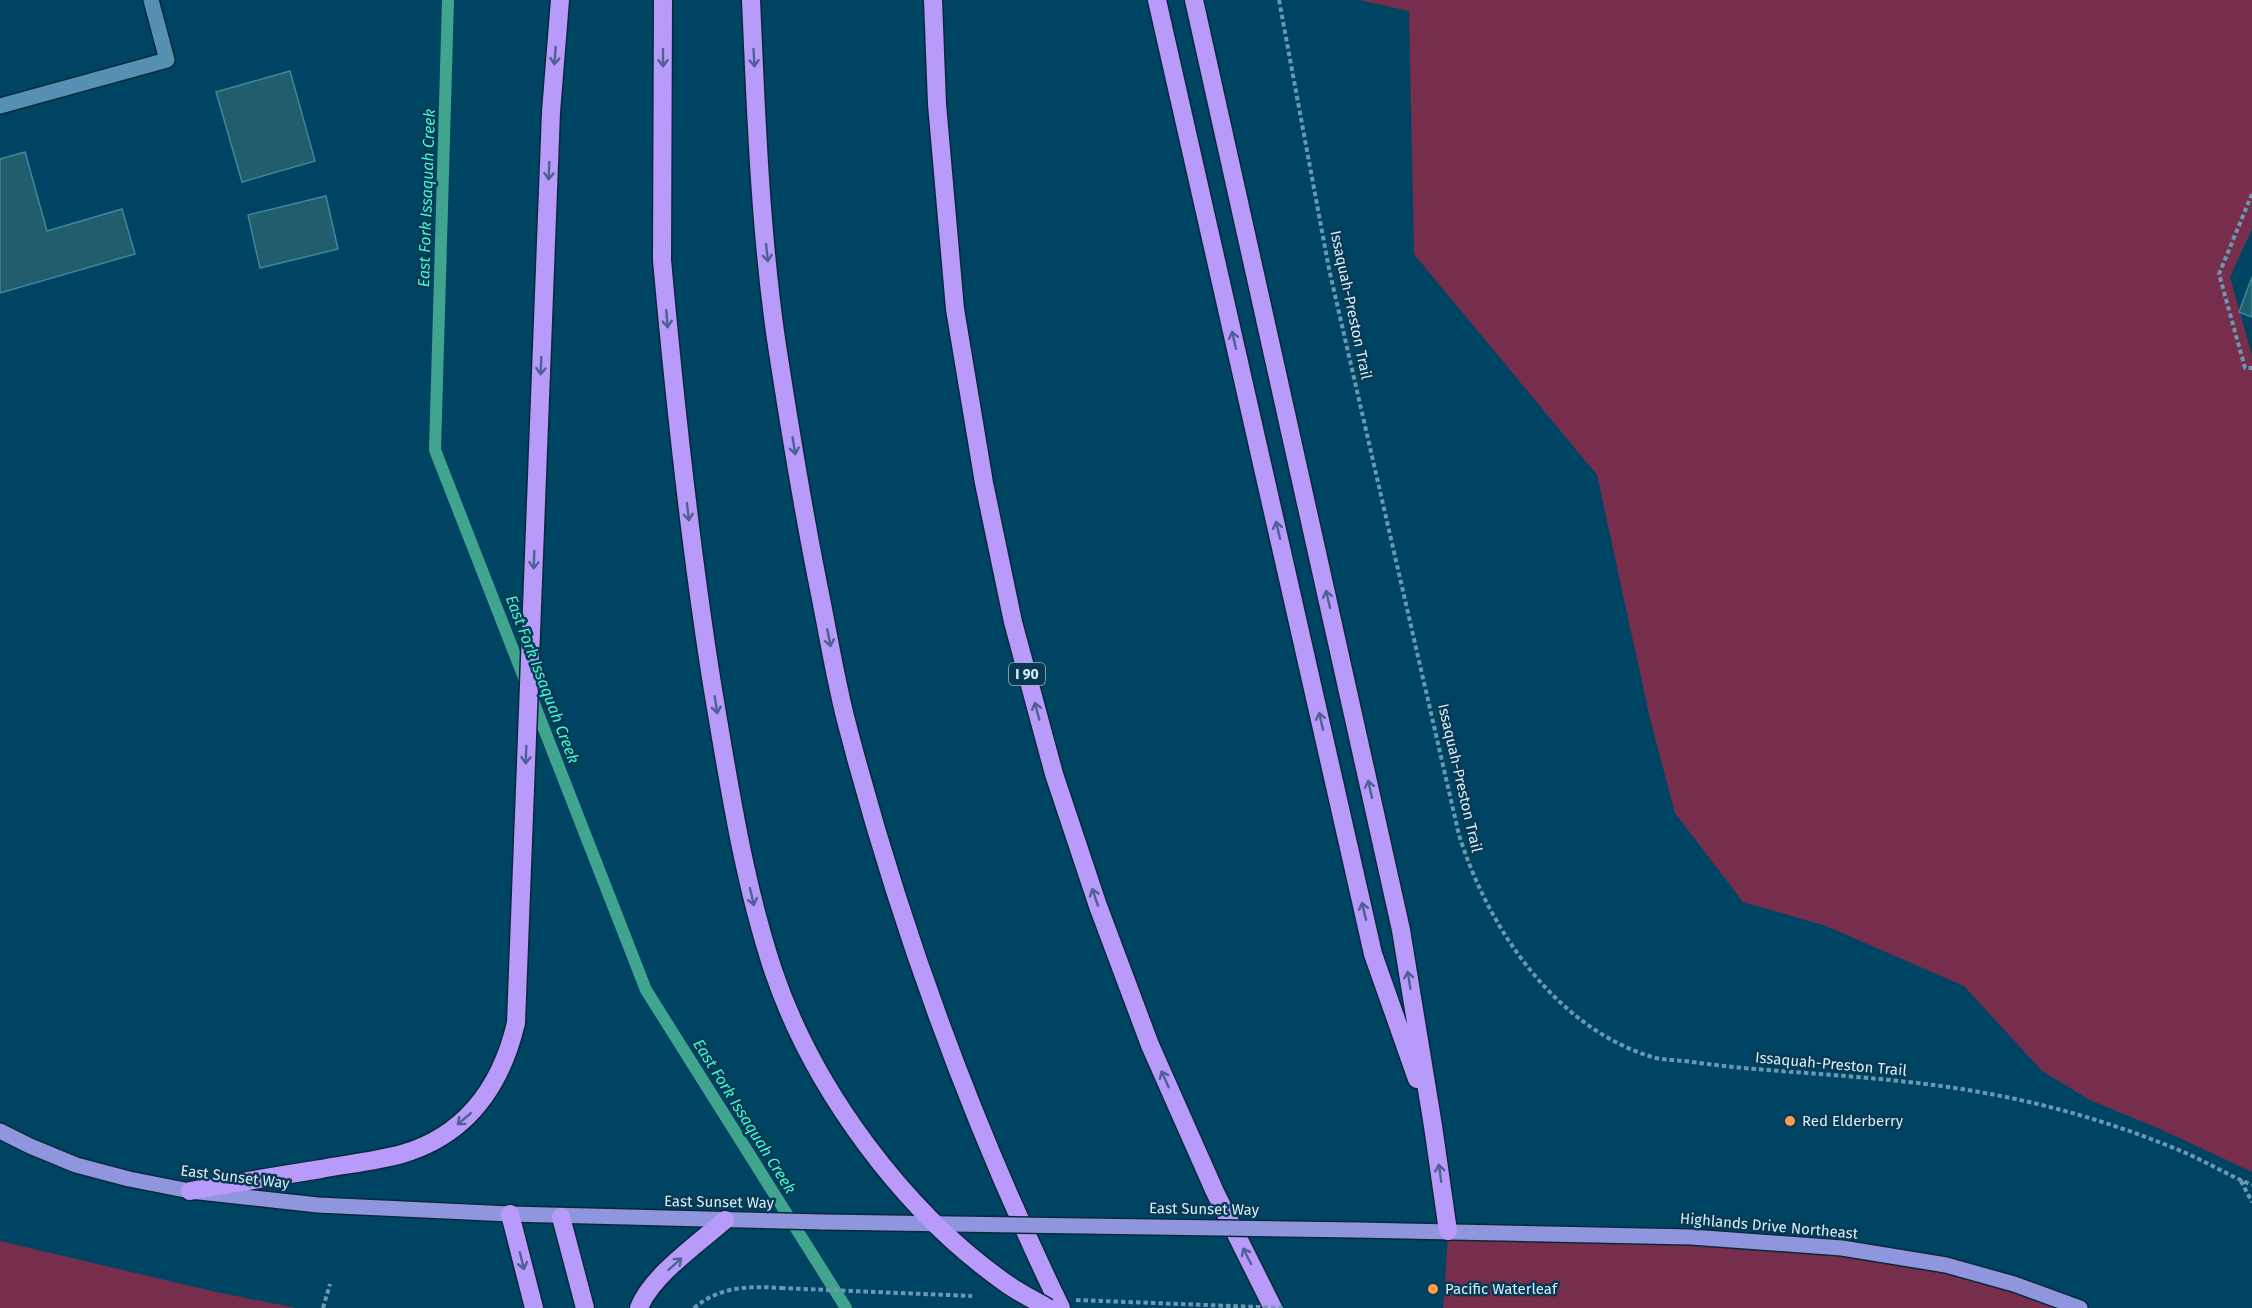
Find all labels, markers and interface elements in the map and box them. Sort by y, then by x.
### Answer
one-way arrow [550,46,561,66]
one-way arrow [657,48,669,68]
one-way arrow [748,48,759,68]
water label: East Fork Issaquah Creek [414,108,439,288]
one-way arrow [543,160,555,180]
street label: Issaquah-Preston Trail [1326,229,1376,382]
one-way arrow [762,242,773,262]
one-way arrow [662,308,673,328]
one-way arrow [1228,331,1240,350]
one-way arrow [536,355,547,375]
one-way arrow [789,436,800,455]
one-way arrow [682,502,693,522]
one-way arrow [1271,521,1283,540]
one-way arrow [528,550,539,570]
one-way arrow [1321,590,1333,609]
water label: East Fork Issaquah Creek [502,592,584,766]
one-way arrow [824,627,835,647]
road number: I 90 [1009,663,1045,685]
one-way arrow [711,695,722,715]
one-way arrow [1031,702,1042,721]
street label: Issaquah-Preston Trail [1434,702,1486,855]
one-way arrow [1314,711,1326,730]
one-way arrow [521,745,532,765]
one-way arrow [1364,780,1375,800]
one-way arrow [747,887,759,906]
one-way arrow [1088,888,1099,907]
one-way arrow [1357,902,1369,921]
one-way arrow [1404,971,1415,991]
water label: East Fork Issaquah Creek [689,1035,800,1197]
street label: Issaquah-Preston Trail [1755,1048,1908,1080]
one-way arrow [1159,1070,1170,1088]
one-way arrow [457,1112,472,1126]
place label: Red Elderberry [1802,1112,1904,1130]
marker: Red Elderberry [1783,1114,1797,1128]
street label: East Sunset Way [179,1161,291,1193]
one-way arrow [1434,1164,1445,1183]
street label: East Sunset Way [664,1192,775,1212]
street label: East Sunset Way [1149,1199,1260,1219]
street label: Highlands Drive Northeast [1679,1209,1859,1243]
one-way arrow [1241,1247,1252,1265]
one-way arrow [516,1251,528,1270]
one-way arrow [668,1257,683,1271]
place label: Pacific Waterleaf [1445,1280,1558,1298]
marker: Pacific Waterleaf [1426,1282,1440,1296]

